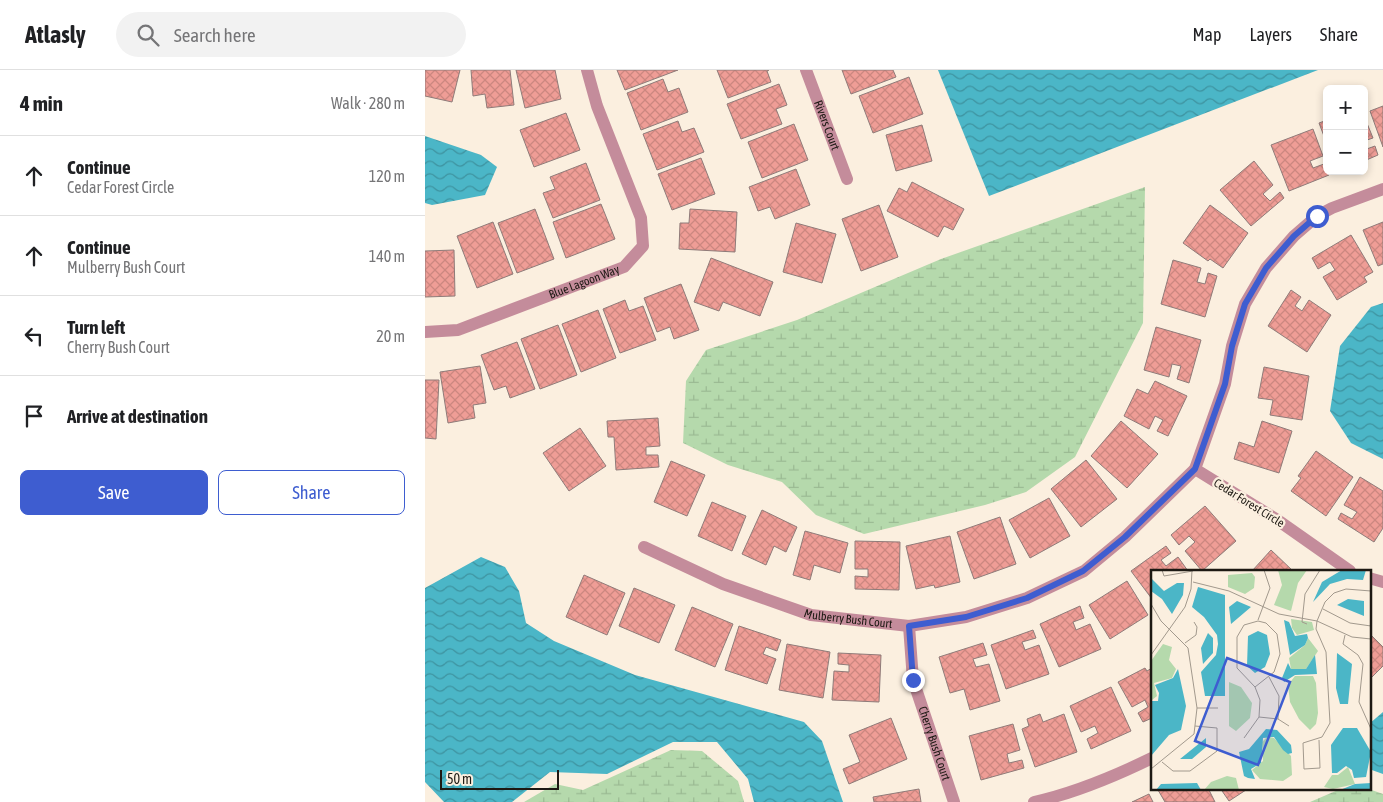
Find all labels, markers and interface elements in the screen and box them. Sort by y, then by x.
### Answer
search box [116,12,466,57]
text: Atlasly [25,21,86,48]
icon: search [134,21,162,49]
text: Search here [174,24,256,46]
text: Map [1192,24,1221,45]
text: Layers [1249,24,1292,45]
text: Share [1320,24,1358,45]
map controls [1323,85,1368,175]
button: + [1323,85,1368,130]
text: 4 min [20,91,63,115]
text: Walk · 280 m [331,94,405,112]
street label: Rivers Court [811,98,843,153]
button: − [1323,130,1368,175]
text: Continue [67,156,131,178]
icon: ahead [20,162,48,190]
text: 120 m [369,167,405,185]
text: Cedar Forest Circle [67,178,174,196]
route start [1306,205,1329,228]
text: Continue [67,236,131,258]
icon: ahead [20,242,48,270]
text: 140 m [369,247,405,265]
text: Mulberry Bush Court [67,258,185,276]
street label: Blue Lagoon Way [547,262,622,302]
text: Turn left [67,316,125,338]
icon: left [20,322,48,350]
text: 20 m [376,327,405,345]
text: Cherry Bush Court [67,338,170,356]
icon: arrive [20,402,48,430]
text: Arrive at destination [67,405,208,427]
button: Save [20,470,208,515]
button: Share [218,470,405,515]
street label: Cedar Forest Circle [1211,476,1287,530]
inset map [1151,570,1371,790]
street label: Mulberry Bush Court [802,606,894,631]
route end [902,669,925,692]
street label: Cherry Bush Court [915,704,953,783]
scale bar [440,767,559,790]
text: 50 m [447,771,472,787]

